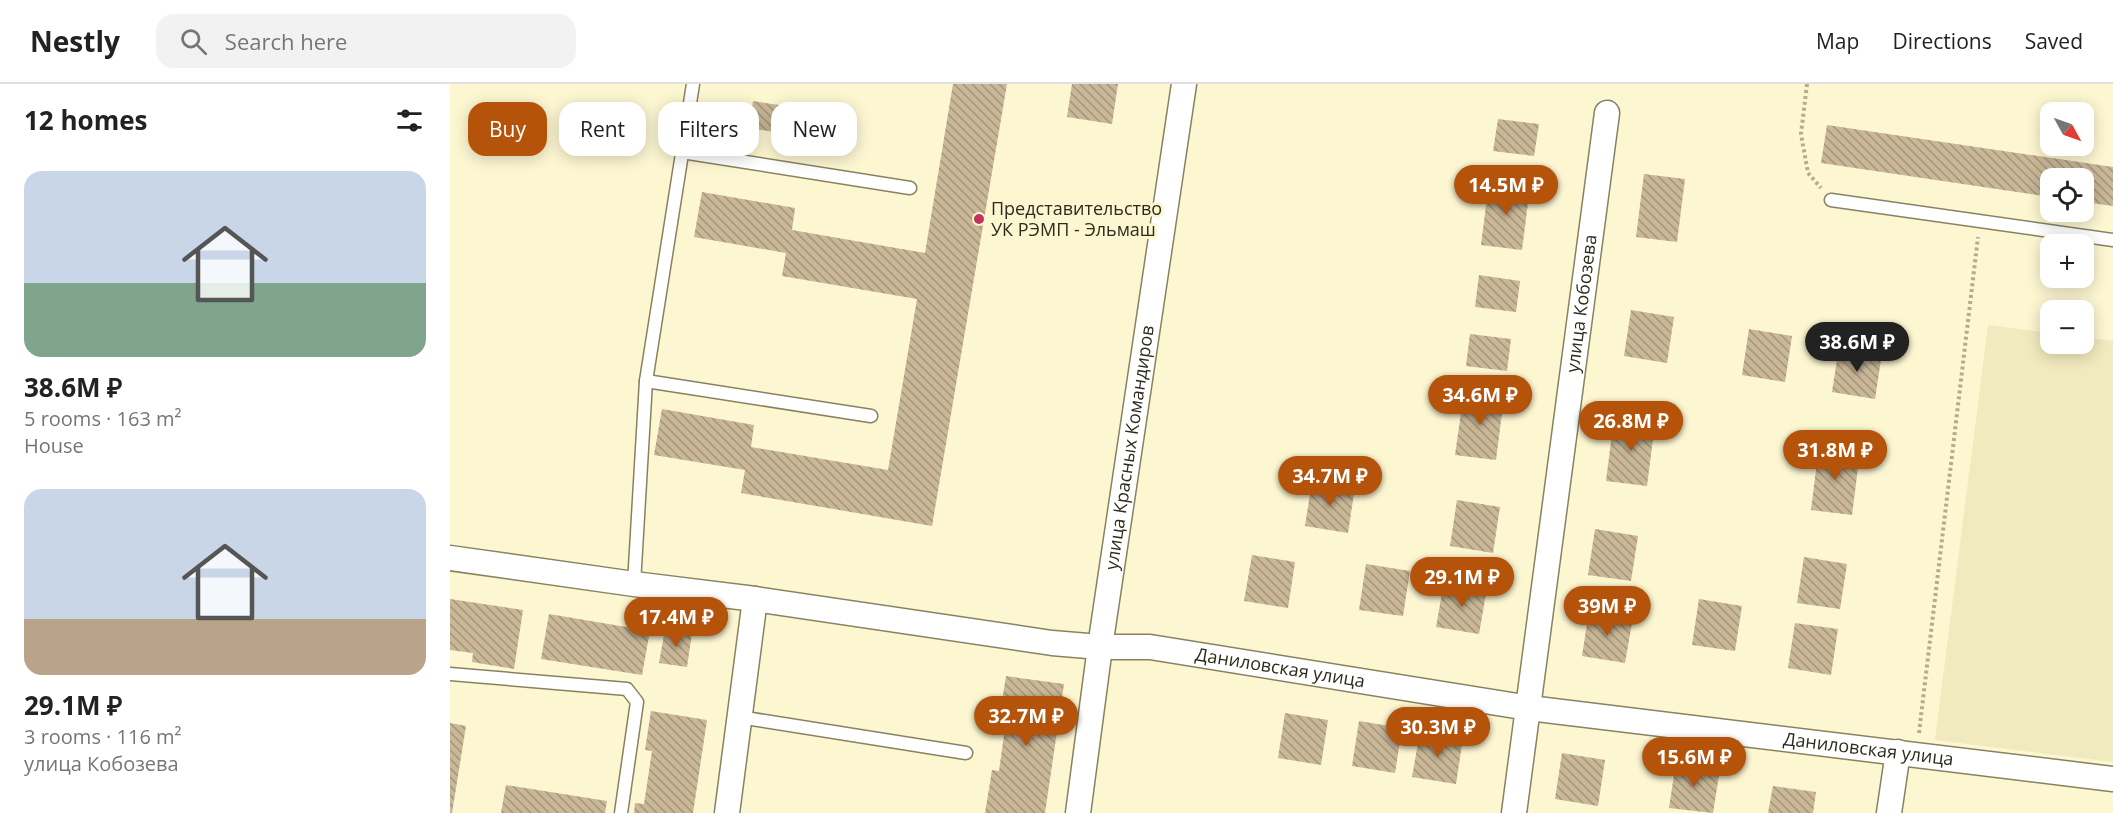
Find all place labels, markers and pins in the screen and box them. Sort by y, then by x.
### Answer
pin: 14.5M ₽ [1451,165,1561,216]
place label: Представительство УК РЭМП - Эльмаш [991,196,1162,241]
marker: Представительство УК РЭМП - Эльмаш [972,212,986,226]
pin: 38.6M ₽ [1802,322,1912,373]
pin: 34.6M ₽ [1425,375,1535,426]
pin: 26.8M ₽ [1576,401,1686,452]
pin: 31.8M ₽ [1780,430,1890,481]
pin: 34.7M ₽ [1275,456,1385,507]
pin: 29.1M ₽ [1407,557,1517,608]
pin: 39M ₽ [1565,586,1649,637]
pin: 17.4M ₽ [621,597,731,648]
pin: 32.7M ₽ [971,696,1081,747]
pin: 30.3M ₽ [1383,707,1493,758]
pin: 15.6M ₽ [1639,737,1749,788]

